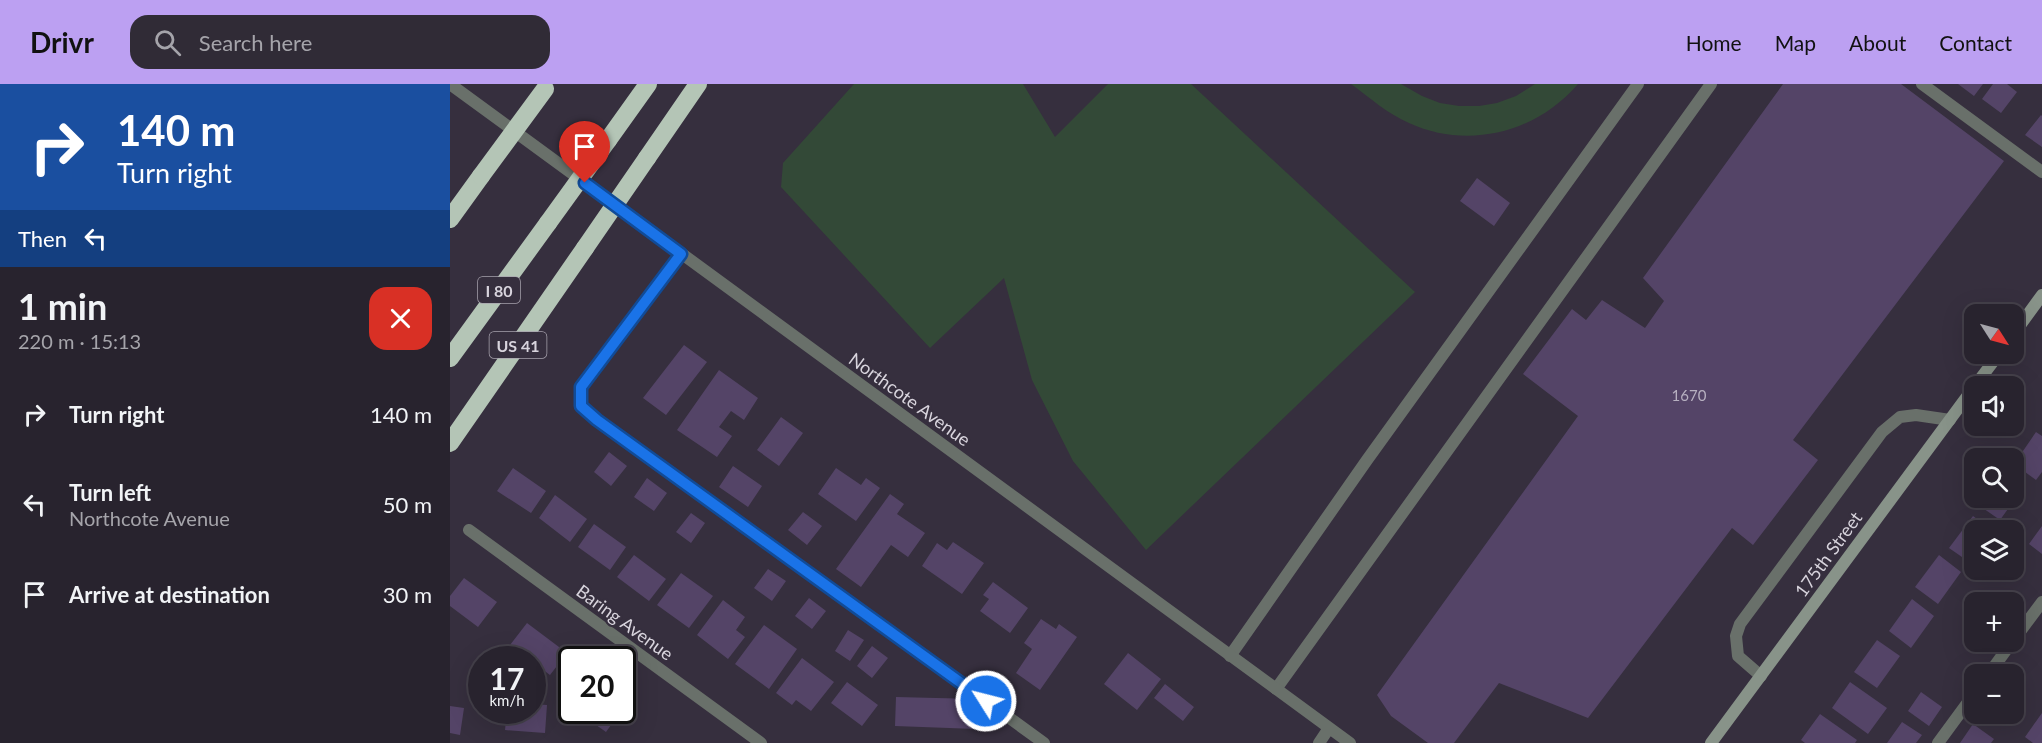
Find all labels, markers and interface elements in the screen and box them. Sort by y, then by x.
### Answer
search box [130,15,550,69]
text: Drivr [30,25,94,59]
icon: search [151,26,184,59]
text: Search here [199,29,312,56]
text: Home [1686,30,1742,55]
text: Map [1775,30,1816,55]
text: About [1849,30,1906,55]
text: Contact [1939,30,2012,55]
text: 140 m [117,105,235,155]
icon: right [18,108,96,186]
pin [559,121,610,183]
icon: arrive [568,130,601,163]
text: Turn right [117,156,232,189]
icon: left [79,222,112,255]
text: Then [18,225,67,252]
road number: I 80 [478,277,520,303]
text: 1 min [18,284,107,328]
button: close [369,287,432,350]
north arrow [1964,304,2024,364]
map controls [1964,304,2024,724]
text: 220 m · 15:13 [18,329,141,353]
road number: US 41 [490,332,547,358]
street label: Northcote Avenue [845,348,975,450]
button: sound [1964,376,2024,436]
house number: 1670 [1672,386,1707,404]
icon: right [18,398,51,431]
text: Turn right [69,401,164,428]
text: 140 m [370,401,432,428]
button: search [1964,448,2024,508]
text: Turn left [69,479,151,506]
icon: left [18,488,51,521]
text: 50 m [383,491,432,518]
text: Northcote Avenue [69,506,230,530]
street label: 175th Street [1790,507,1867,601]
button: layers [1964,520,2024,580]
icon: arrive [18,578,51,611]
street label: Baring Avenue [572,580,678,664]
text: Arrive at destination [69,581,270,608]
text: 30 m [383,581,432,608]
button: + [1964,592,2024,652]
speed limit sign: 20 [558,646,636,724]
text: 17 [490,660,524,696]
button: − [1964,664,2024,724]
position arrow [954,669,1018,733]
text: km/h [489,691,525,709]

